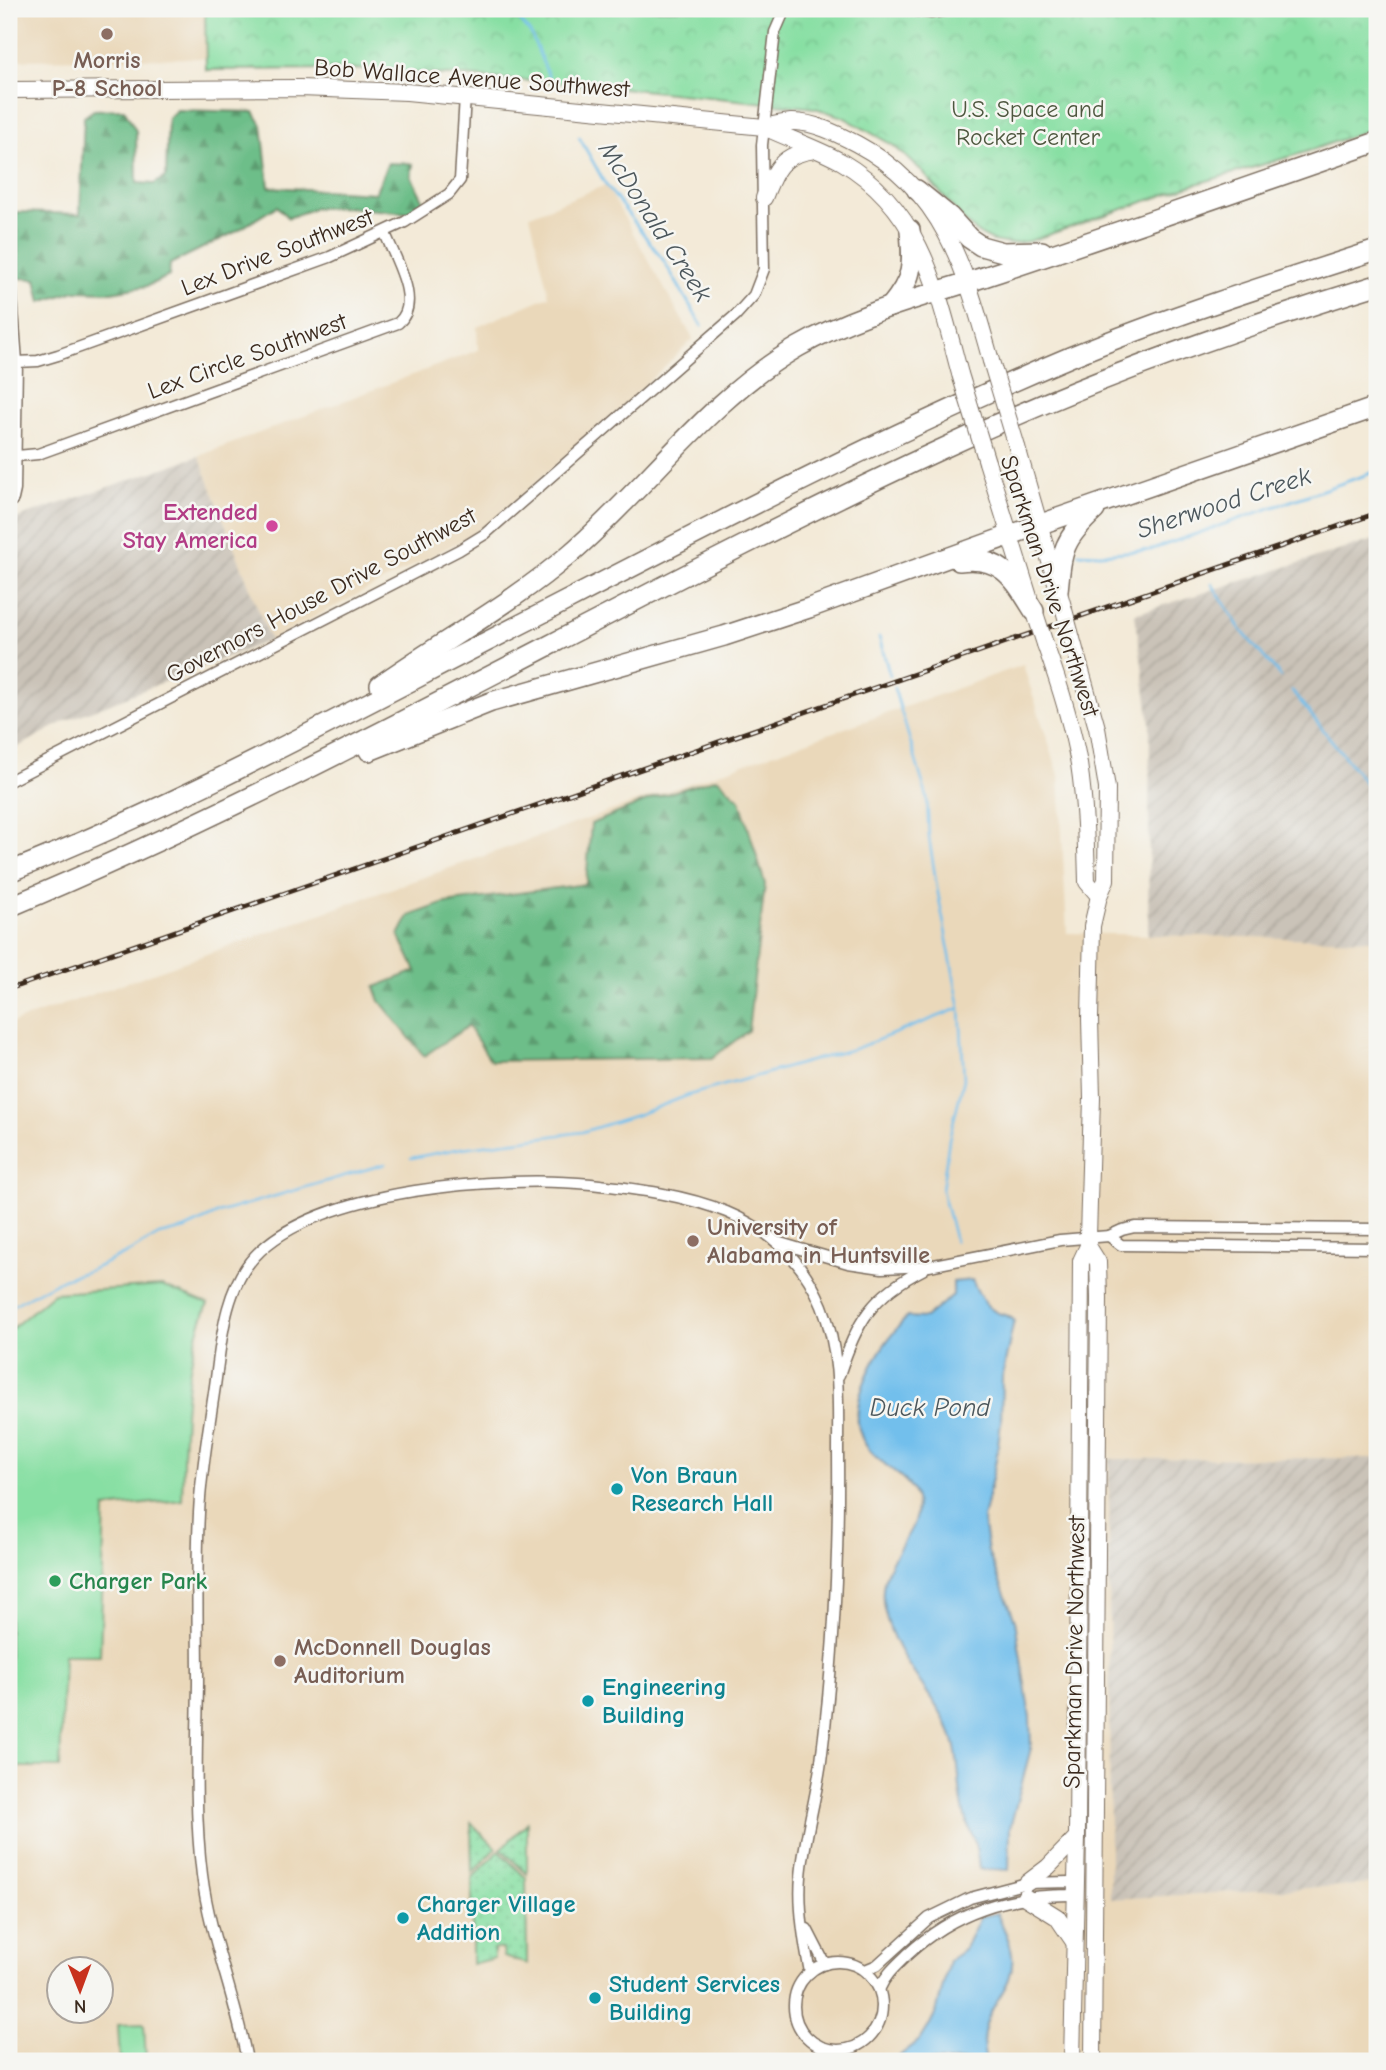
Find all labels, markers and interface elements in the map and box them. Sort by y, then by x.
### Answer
marker: Morris P-8 School [99,26,115,42]
place label: Morris P-8 School [52,46,162,102]
street label: Bob Wallace Avenue Southwest [313,53,632,103]
park label: U.S. Space and Rocket Center [951,95,1105,151]
water label: McDonald Creek [592,135,718,308]
street label: Lex Drive Southwest [177,202,378,302]
street label: Lex Circle Southwest [144,307,351,405]
street label: Sparkman Drive Northwest [994,452,1106,721]
water label: Sherwood Creek [1133,461,1315,545]
place label: Extended Stay America [123,498,258,554]
street label: Governors House Drive Southwest [161,501,482,689]
marker: Extended Stay America [264,518,280,534]
place label: University of Alabama in Huntsville [707,1213,930,1269]
marker: University of Alabama in Huntsville [685,1233,701,1249]
water label: Duck Pond [870,1393,991,1423]
place label: Von Braun Research Hall [631,1461,773,1517]
marker: Von Braun Research Hall [609,1481,625,1497]
street label: Sparkman Drive Northwest [1058,1514,1090,1789]
place label: Charger Park [69,1567,208,1595]
marker: Charger Park [47,1573,63,1589]
place label: McDonnell Douglas Auditorium [294,1633,491,1689]
marker: McDonnell Douglas Auditorium [272,1653,288,1669]
place label: Engineering Building [602,1673,727,1729]
marker: Engineering Building [580,1693,596,1709]
place label: Charger Village Addition [417,1890,576,1946]
marker: Charger Village Addition [395,1910,411,1926]
north arrow [46,1954,116,2024]
place label: Student Services Building [609,1970,780,2026]
marker: Student Services Building [587,1990,603,2006]
text: N [74,1995,87,2017]

